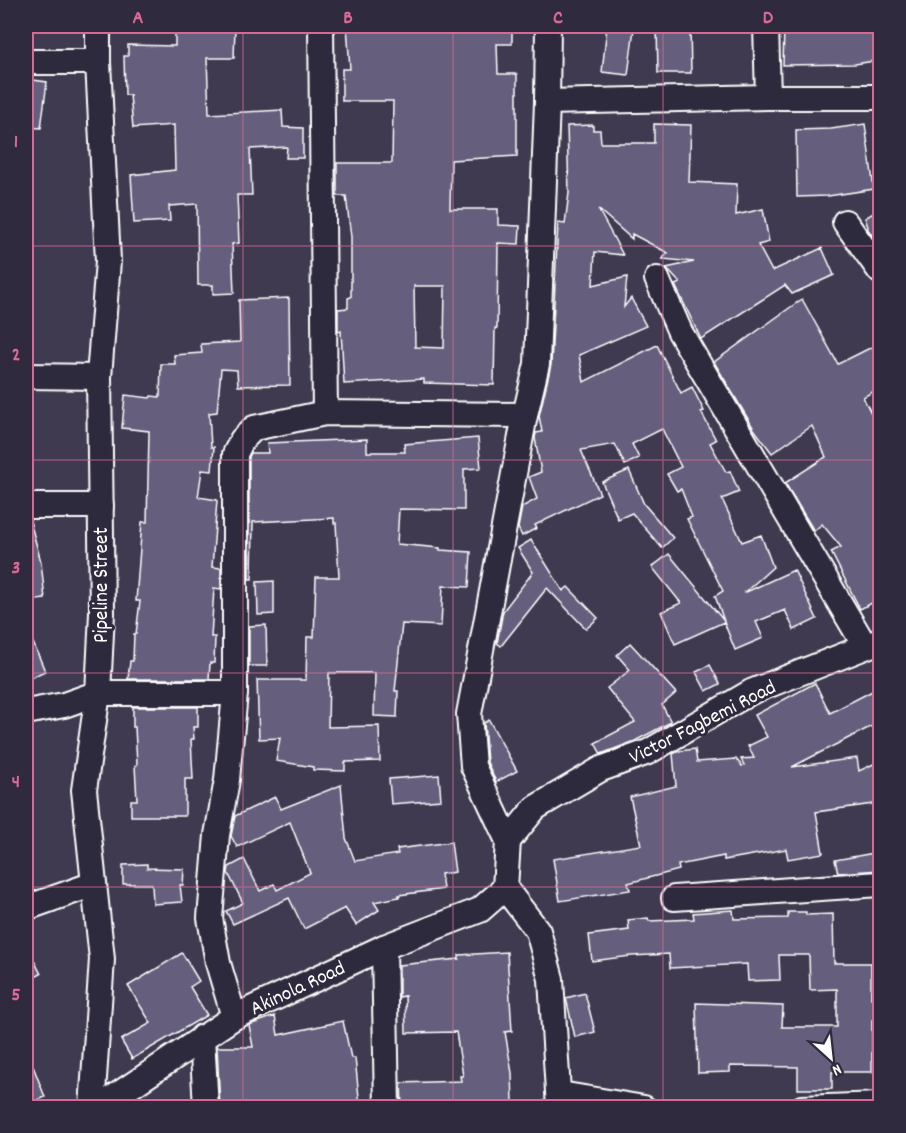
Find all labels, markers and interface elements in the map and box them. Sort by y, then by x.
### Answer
text: A [133,5,144,33]
text: B [343,5,353,33]
text: C [553,5,563,33]
text: D [763,5,774,33]
text: 1 [14,129,18,157]
text: 2 [12,342,20,370]
street label: Pipeline Street [88,527,118,643]
text: 3 [12,555,20,583]
street label: Victor Fagbemi Road [625,674,782,774]
text: 4 [12,769,20,797]
street label: Akinola Road [246,955,351,1025]
text: 5 [11,982,21,1010]
north arrow [801,1028,861,1088]
text: N [828,1057,845,1081]

